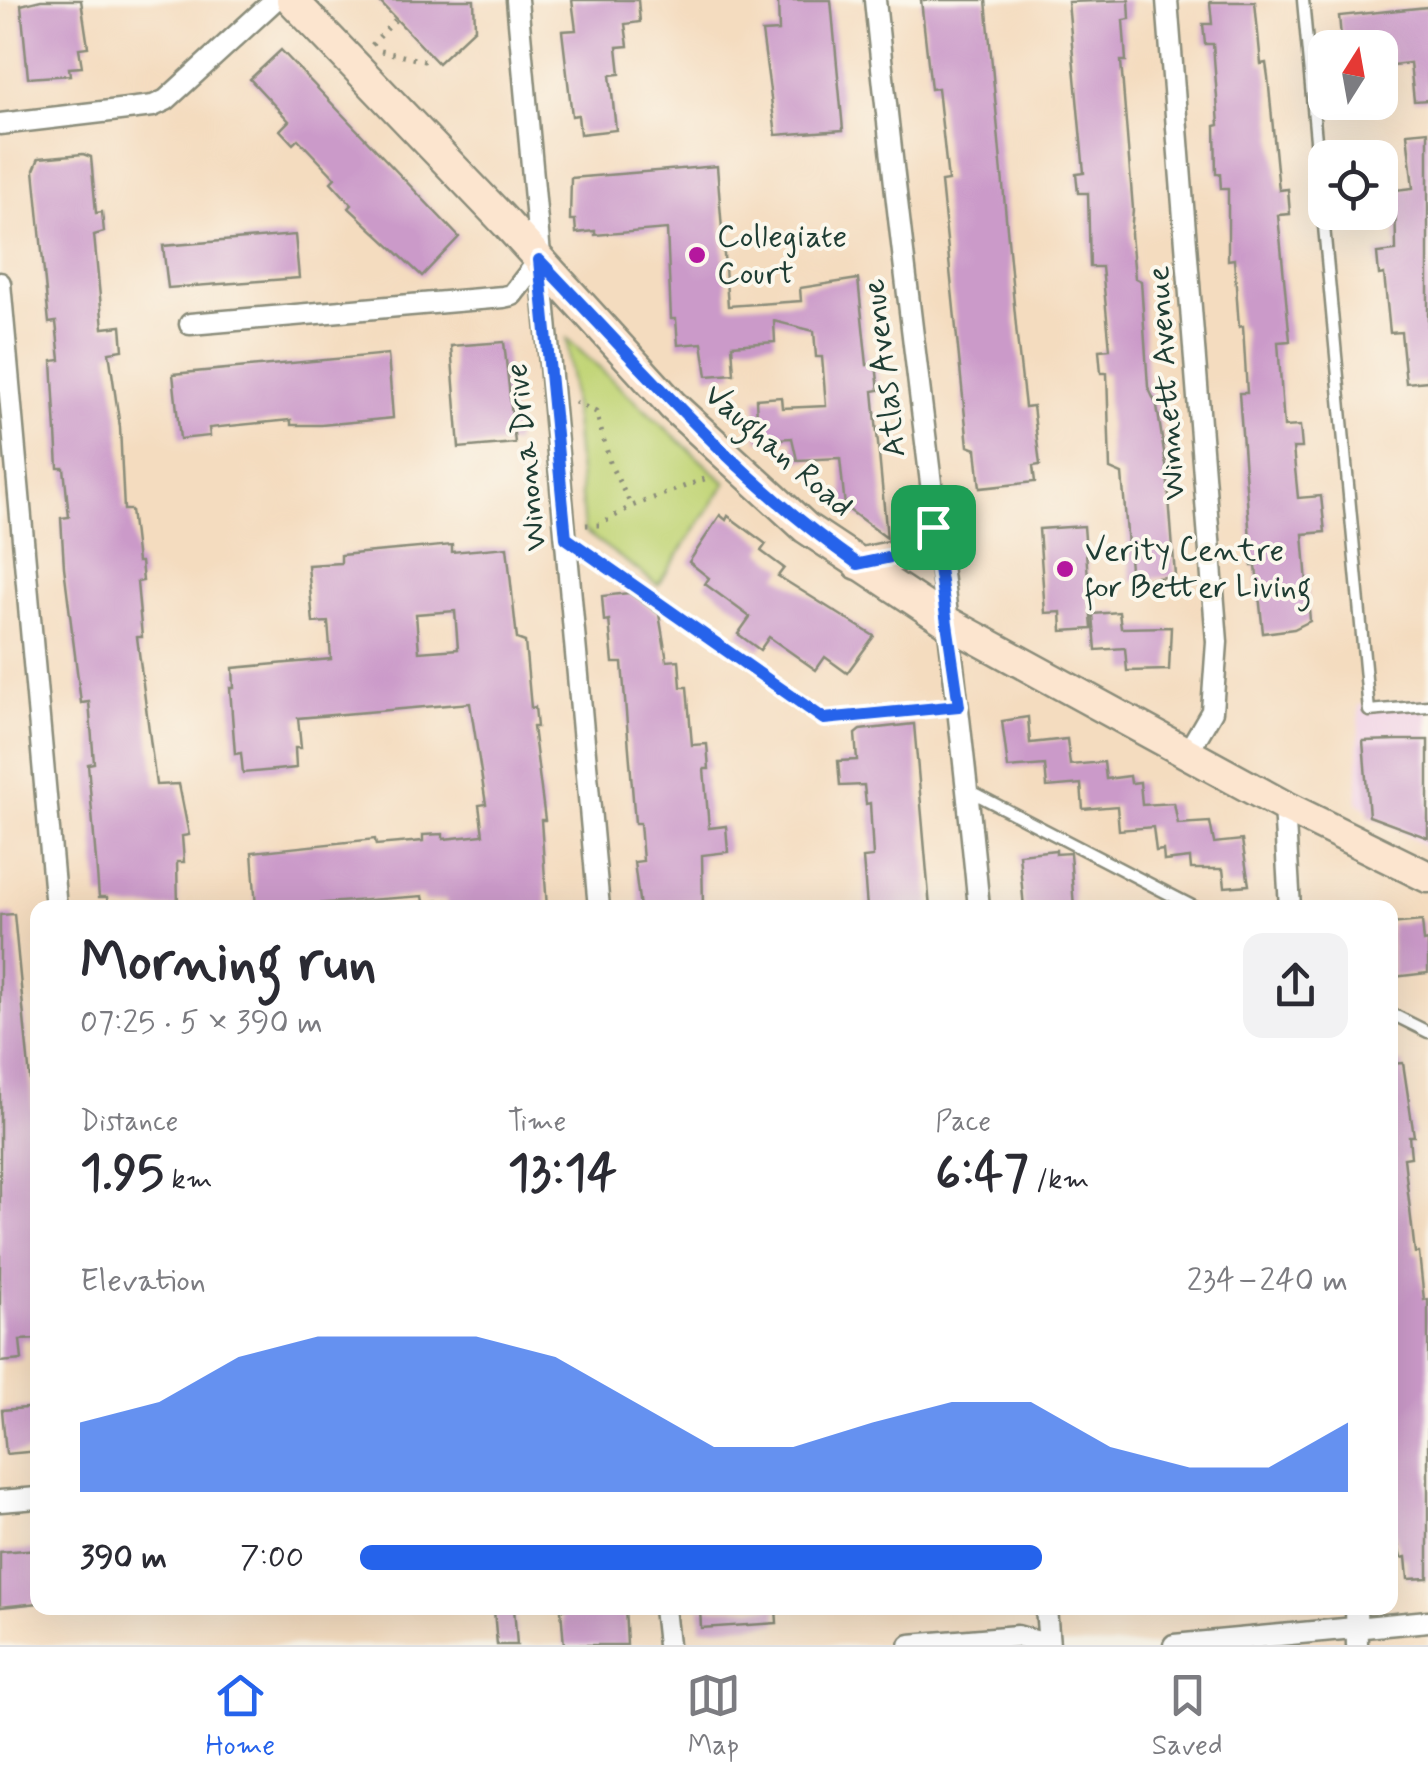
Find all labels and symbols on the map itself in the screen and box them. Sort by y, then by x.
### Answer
north arrow [1308,30,1398,120]
place label: Collegiate Court [717,216,847,295]
marker: Collegiate Court [686,244,708,266]
street label: Winnett Avenue [1138,265,1196,501]
street label: Atlas Avenue [853,276,917,460]
street label: Winona Drive [496,361,558,553]
street label: Vaughan Road [693,375,861,530]
pin [891,485,976,570]
place label: Verity Centre for Better Living [1085,530,1312,612]
marker: Verity Centre for Better Living [1054,558,1076,580]

